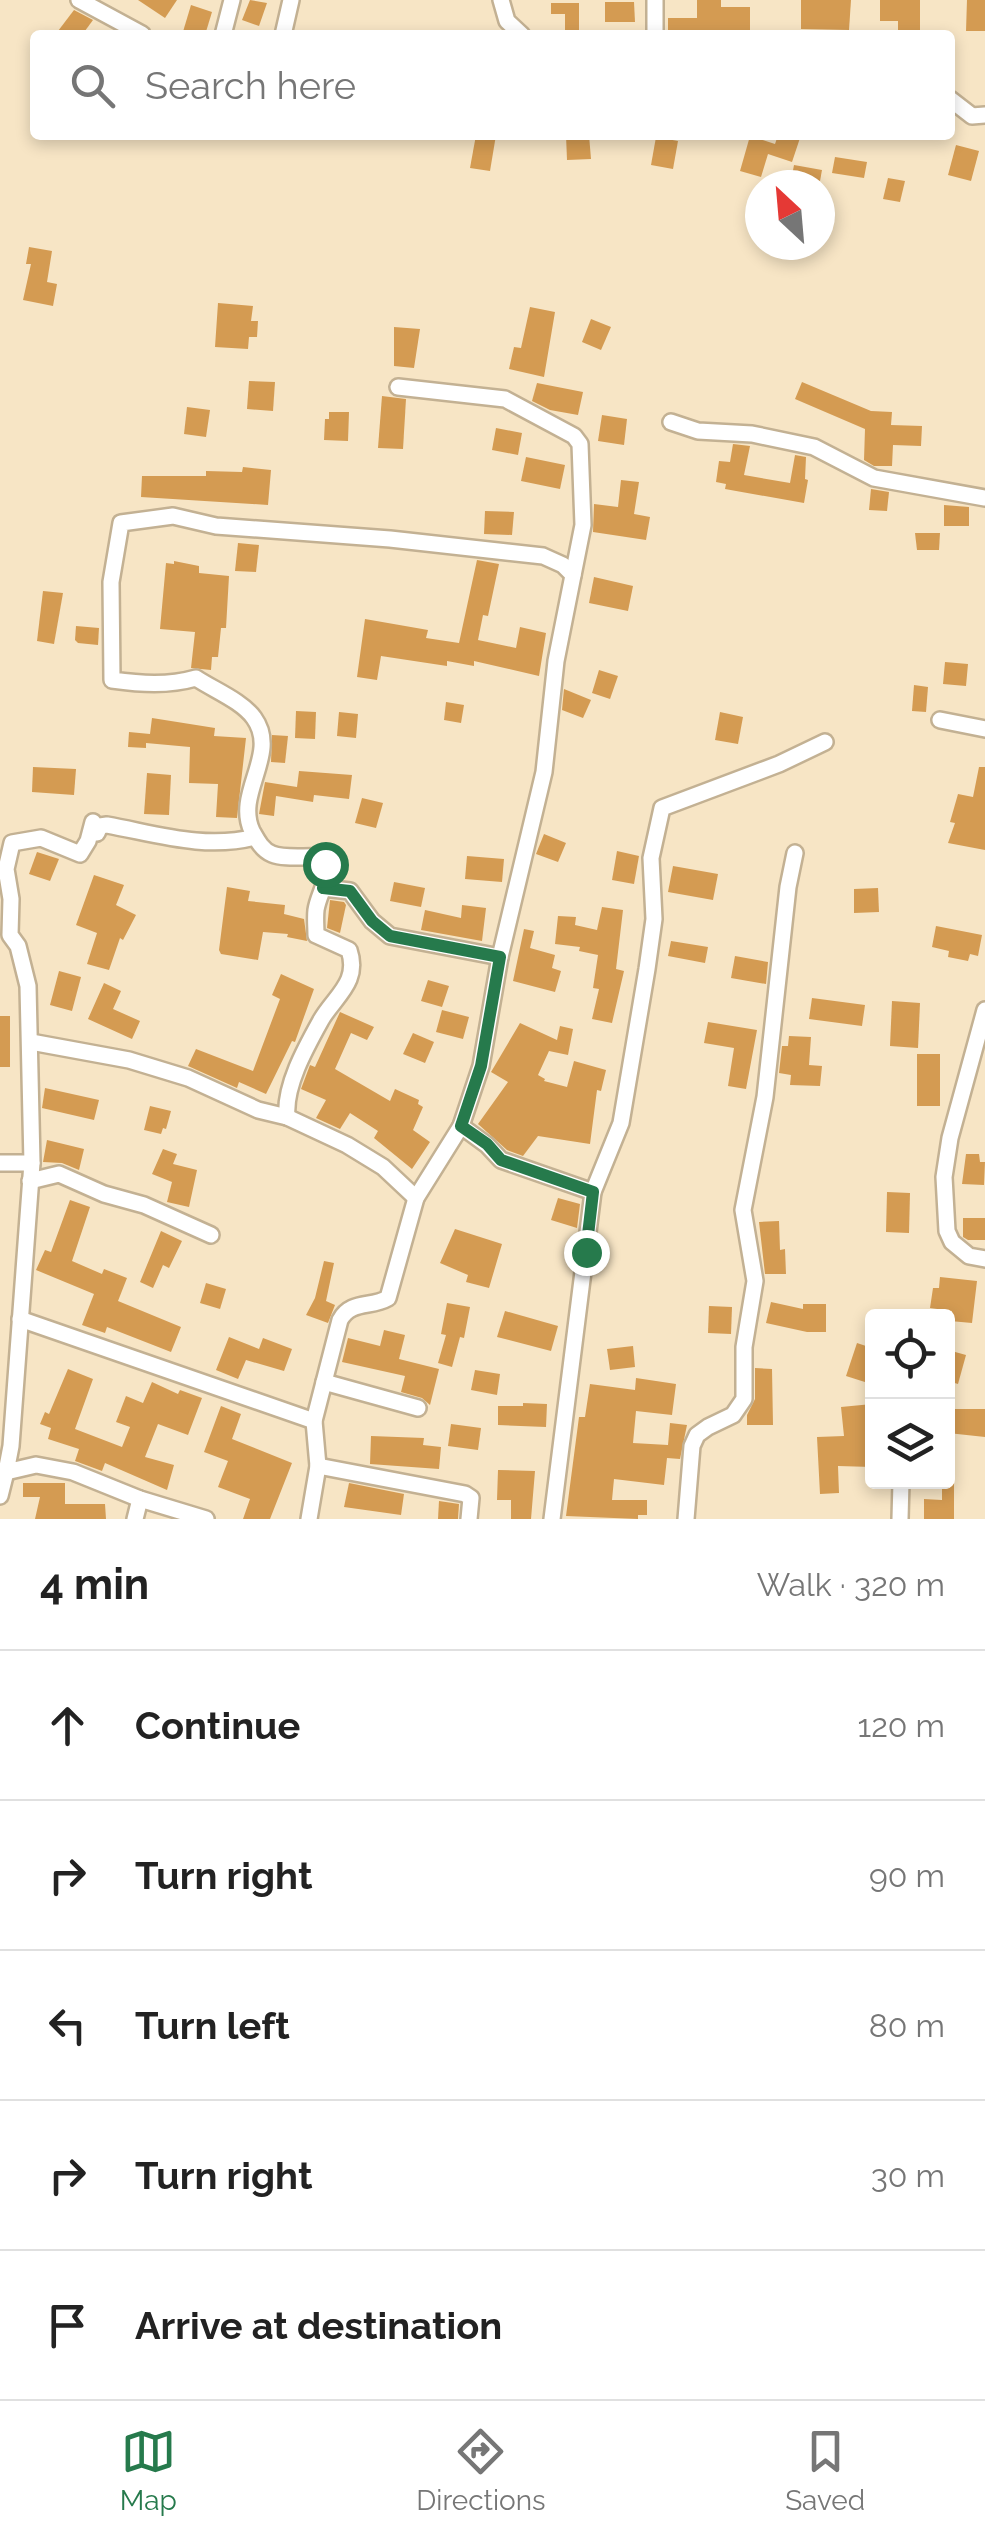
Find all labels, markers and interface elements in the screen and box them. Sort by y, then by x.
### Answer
search box [30,30,955,140]
icon: search [65,58,120,113]
text: Search here [145,63,356,108]
north arrow [745,170,835,260]
route start [303,842,349,888]
route end [564,1230,610,1276]
map controls [865,1309,955,1489]
button: locate [865,1309,955,1399]
button: layers [865,1399,955,1489]
text: 4 min [40,1560,149,1609]
text: Walk · 320 m [757,1566,945,1603]
icon: ahead [40,1698,95,1753]
text: Continue [135,1703,300,1748]
text: 120 m [857,1707,945,1744]
icon: right [40,1848,95,1903]
text: Turn right [135,1853,312,1898]
text: 90 m [869,1857,945,1894]
icon: left [40,1998,95,2053]
text: Turn left [135,2003,290,2048]
text: 80 m [869,2007,945,2044]
icon: right [40,2148,95,2203]
text: Turn right [135,2153,312,2198]
text: 30 m [871,2157,945,2194]
icon: arrive [40,2298,95,2353]
text: Arrive at destination [135,2303,502,2348]
tab: Map [120,2424,177,2517]
tab: Directions [416,2424,546,2517]
tab: Saved [785,2424,865,2517]

